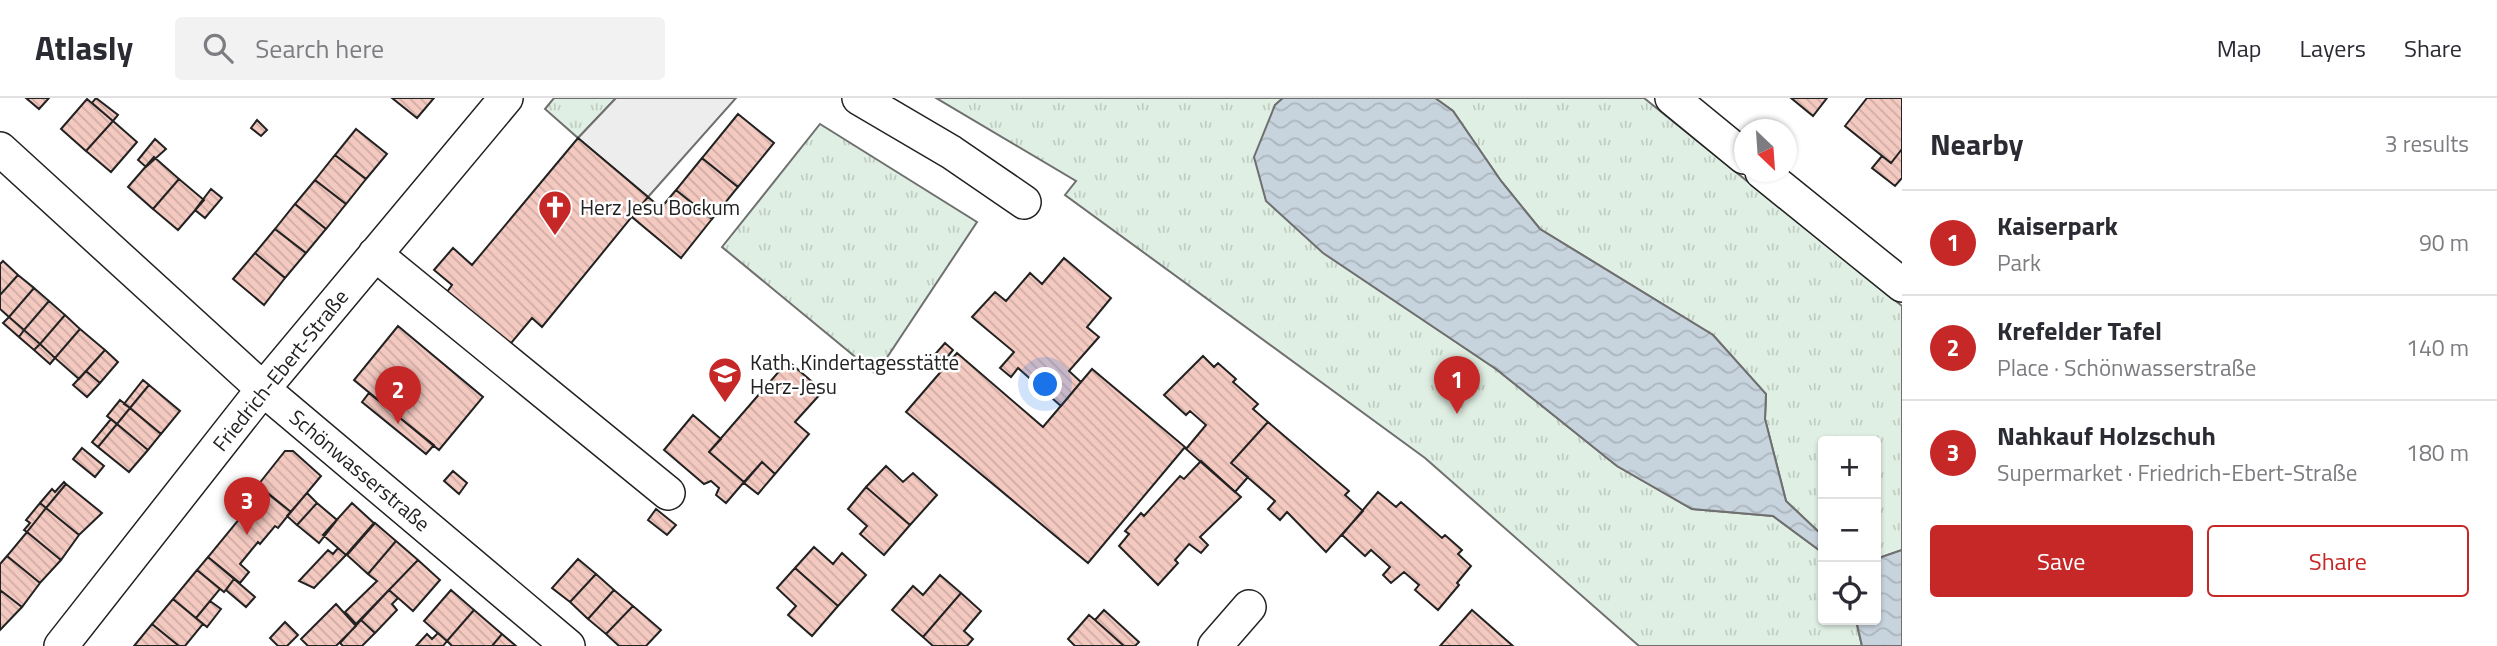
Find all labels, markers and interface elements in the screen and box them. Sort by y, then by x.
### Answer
search box [175,17,665,80]
text: Atlasly [35,23,133,73]
icon: search [199,29,237,67]
text: Search here [255,29,384,68]
text: Map [2217,30,2262,66]
text: Layers [2300,30,2366,66]
text: Share [2404,30,2462,66]
north arrow [1734,119,1797,182]
text: Nearby [1930,121,2023,167]
text: 3 results [2385,126,2469,161]
church icon: Herz Jesu Bockum [536,188,574,237]
place label: Herz Jesu Bockum [580,191,740,223]
text: Kaiserpark [1997,206,2118,245]
text: 1 [1947,225,1959,260]
text: 90 m [2419,225,2469,260]
text: Park [1997,245,2041,280]
street label: Friedrich-Ebert-Straße [204,282,356,458]
text: Krefelder Tafel [1997,311,2162,350]
text: 2 [1947,330,1959,365]
text: 140 m [2406,330,2469,365]
place label: Kath. Kindertagesstätte Herz-Jesu [750,346,959,402]
text: Place · Schönwasserstraße [1997,350,2256,385]
school or university icon: Kath. Kindertagesstätte Herz-Jesu [706,355,744,404]
pin: 1 [1434,356,1480,414]
pin: 2 [375,366,421,424]
your location [1028,367,1062,401]
street label: Schönwasserstraße [283,401,437,539]
text: Nahkauf Holzschuh [1997,416,2216,455]
text: 3 [1947,435,1959,470]
text: 180 m [2406,435,2469,470]
map controls [1818,436,1881,625]
button: + [1818,436,1881,499]
text: Supermarket · Friedrich-Ebert-Straße [1997,455,2357,490]
pin: 3 [224,477,270,535]
button: − [1818,499,1881,562]
button: Save [1930,525,2193,597]
button: Share [2207,525,2469,597]
button: locate [1818,562,1881,625]

